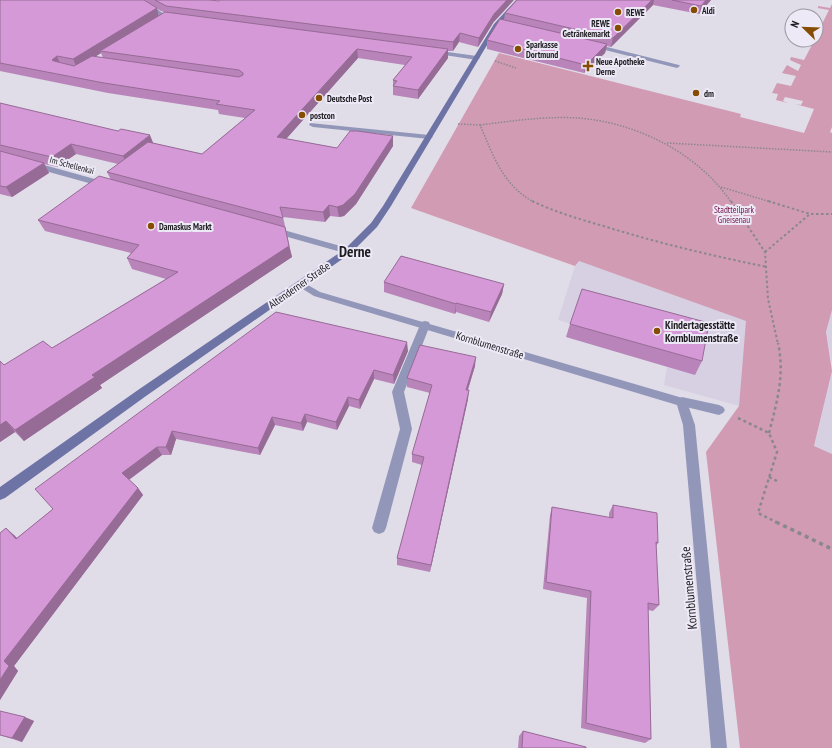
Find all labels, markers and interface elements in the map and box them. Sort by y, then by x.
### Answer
marker: Aldi [689,5,699,15]
place label: Aldi [701,5,715,16]
marker: REWE [613,7,623,17]
place label: REWE [626,7,645,18]
north arrow [784,8,824,48]
place label: REWE Getränkemarkt [562,18,610,39]
text: N [787,19,802,30]
marker: REWE Getränkemarkt [613,23,623,33]
place label: Sparkasse Dortmund [526,39,558,60]
marker: Sparkasse Dortmund [513,44,523,54]
place label: Neue Apotheke Derne [596,56,645,77]
marker: Neue Apotheke Derne [583,61,593,71]
marker: dm [691,88,701,98]
place label: dm [704,88,714,99]
marker: Deutsche Post [314,93,324,103]
place label: Deutsche Post [327,93,373,104]
marker: postcon [297,110,307,120]
place label: postcon [310,110,335,121]
street label: Im Schellenkai [49,154,95,176]
park label: Stadtteilpark Gneisenau [714,204,754,225]
marker: Damaskus Markt [146,221,156,231]
place label: Damaskus Markt [159,221,212,232]
district label: Derne [339,242,371,261]
street label: Altenderner Straße [265,258,333,311]
place label: Kindertagesstätte Kornblumenstraße [665,318,738,345]
marker: Kindertagesstätte Kornblumenstraße [652,326,662,336]
street label: Kornblumenstraße [454,328,526,362]
street label: Kornblumenstraße [677,546,701,630]

